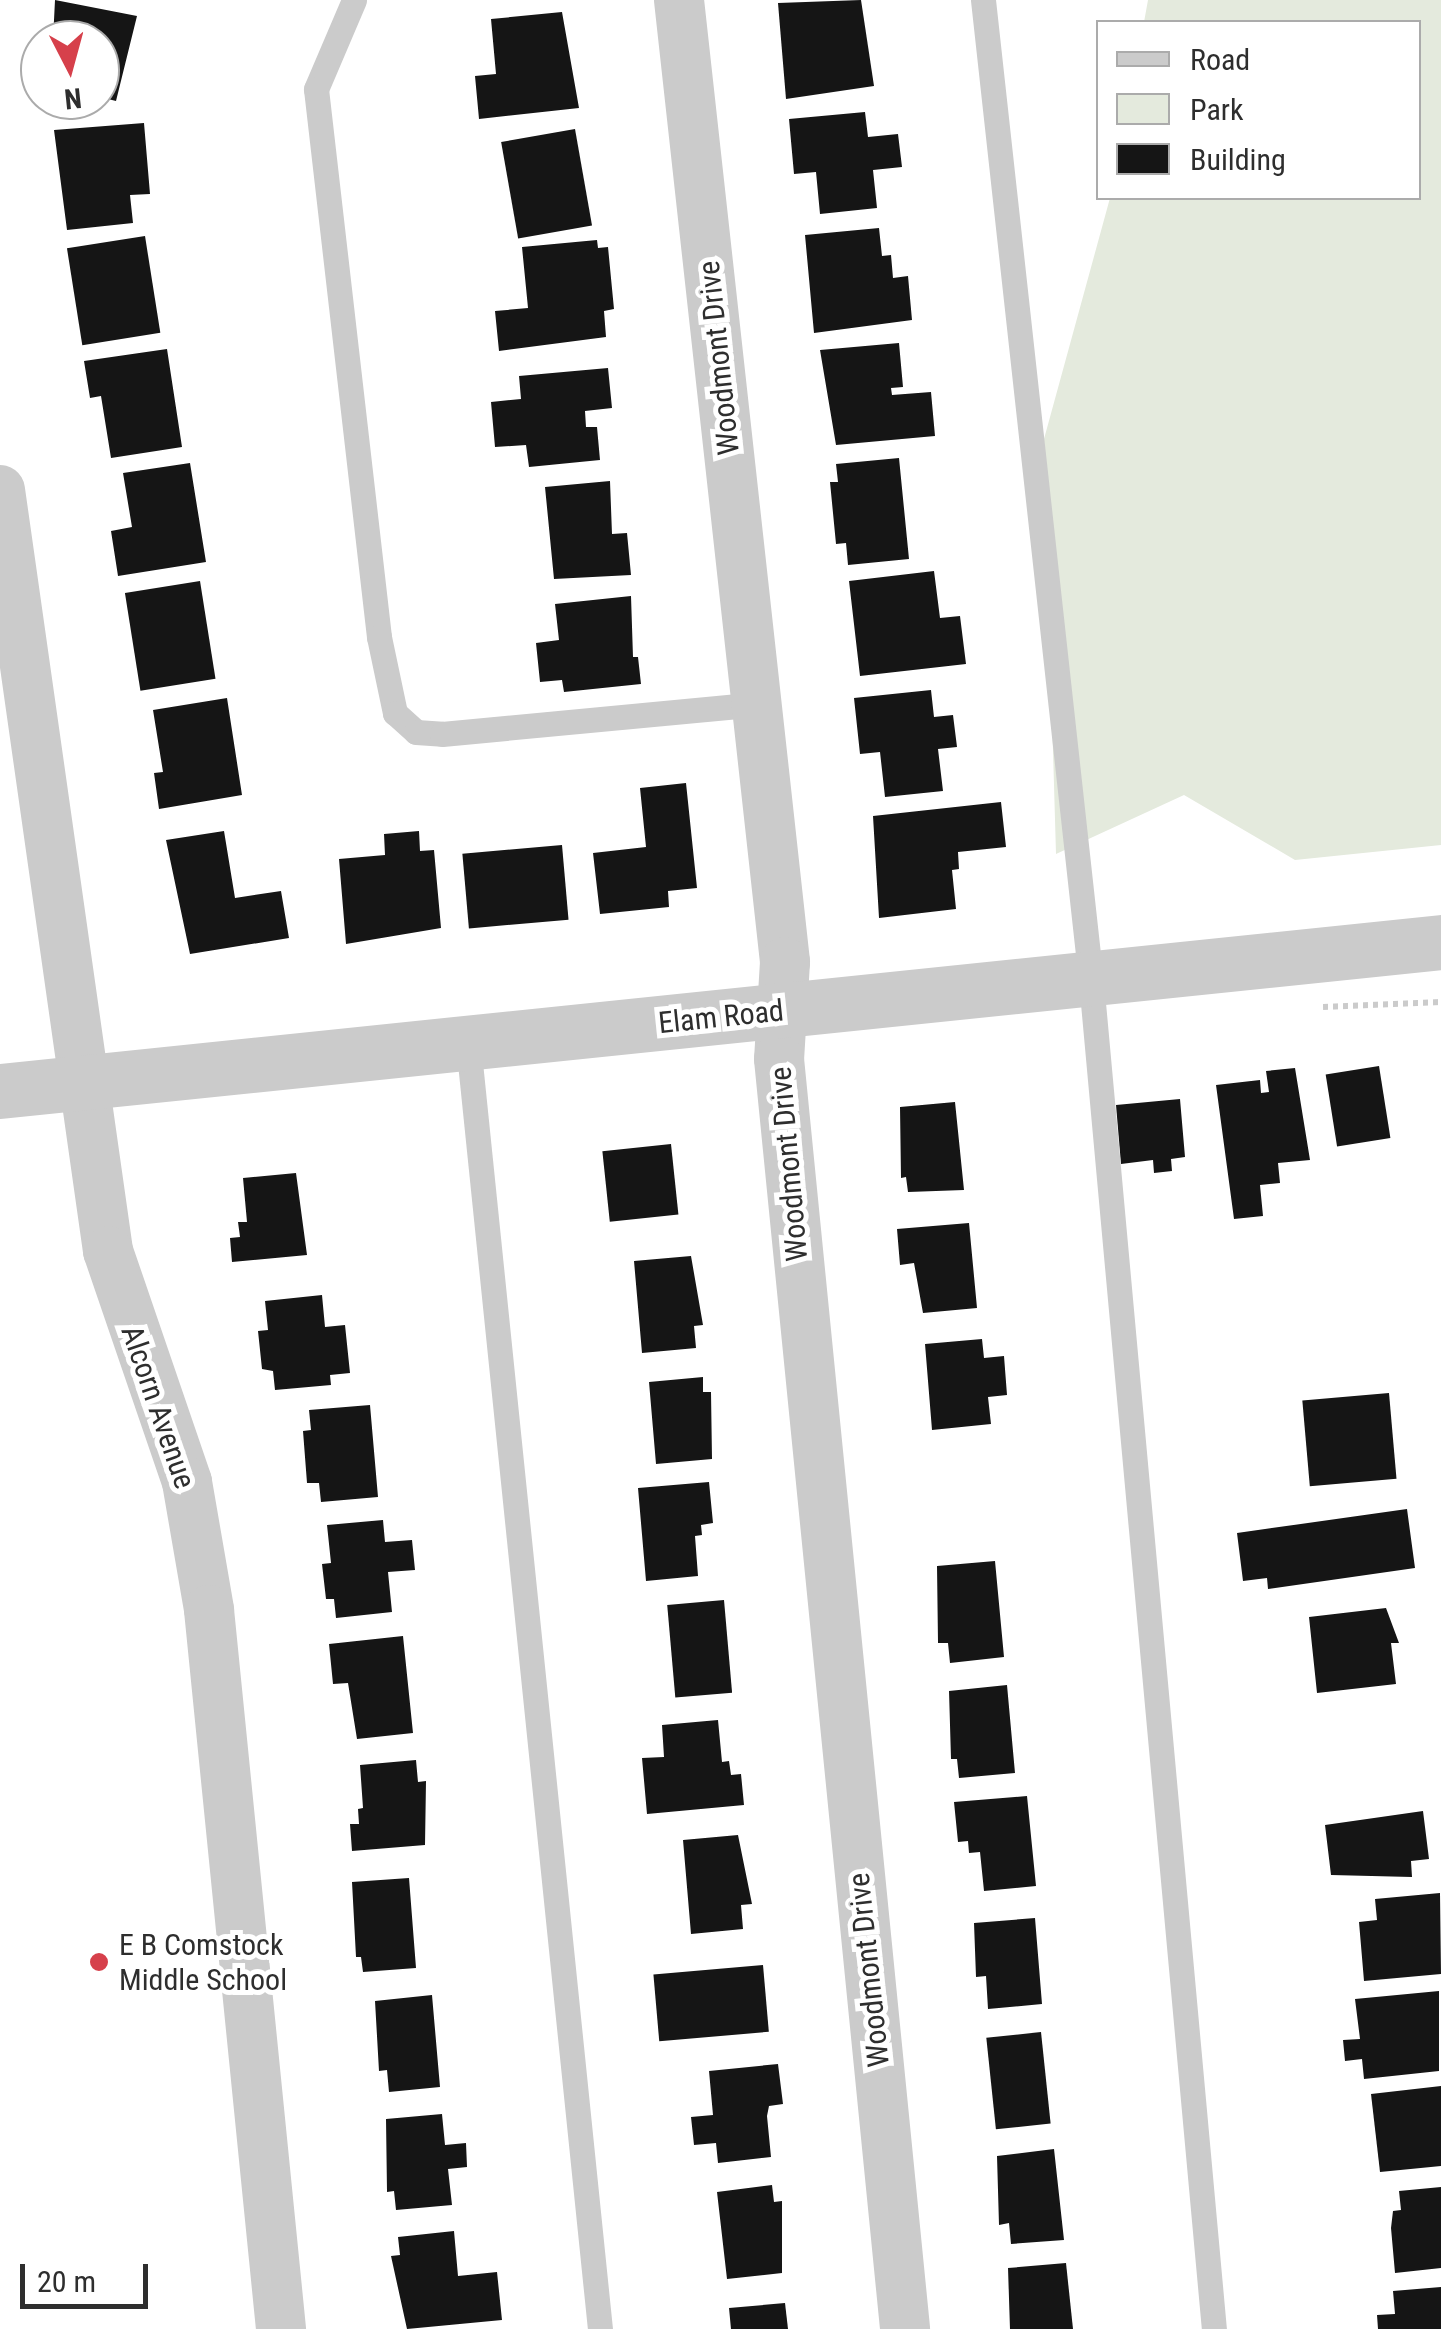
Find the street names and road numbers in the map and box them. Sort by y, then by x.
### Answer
street label: Woodmont Drive [691,259,747,457]
street label: Elam Road [657,993,785,1041]
street label: Woodmont Drive [763,1065,815,1263]
street label: Alcorn Avenue [113,1321,203,1493]
street label: Woodmont Drive [841,1871,897,2069]

